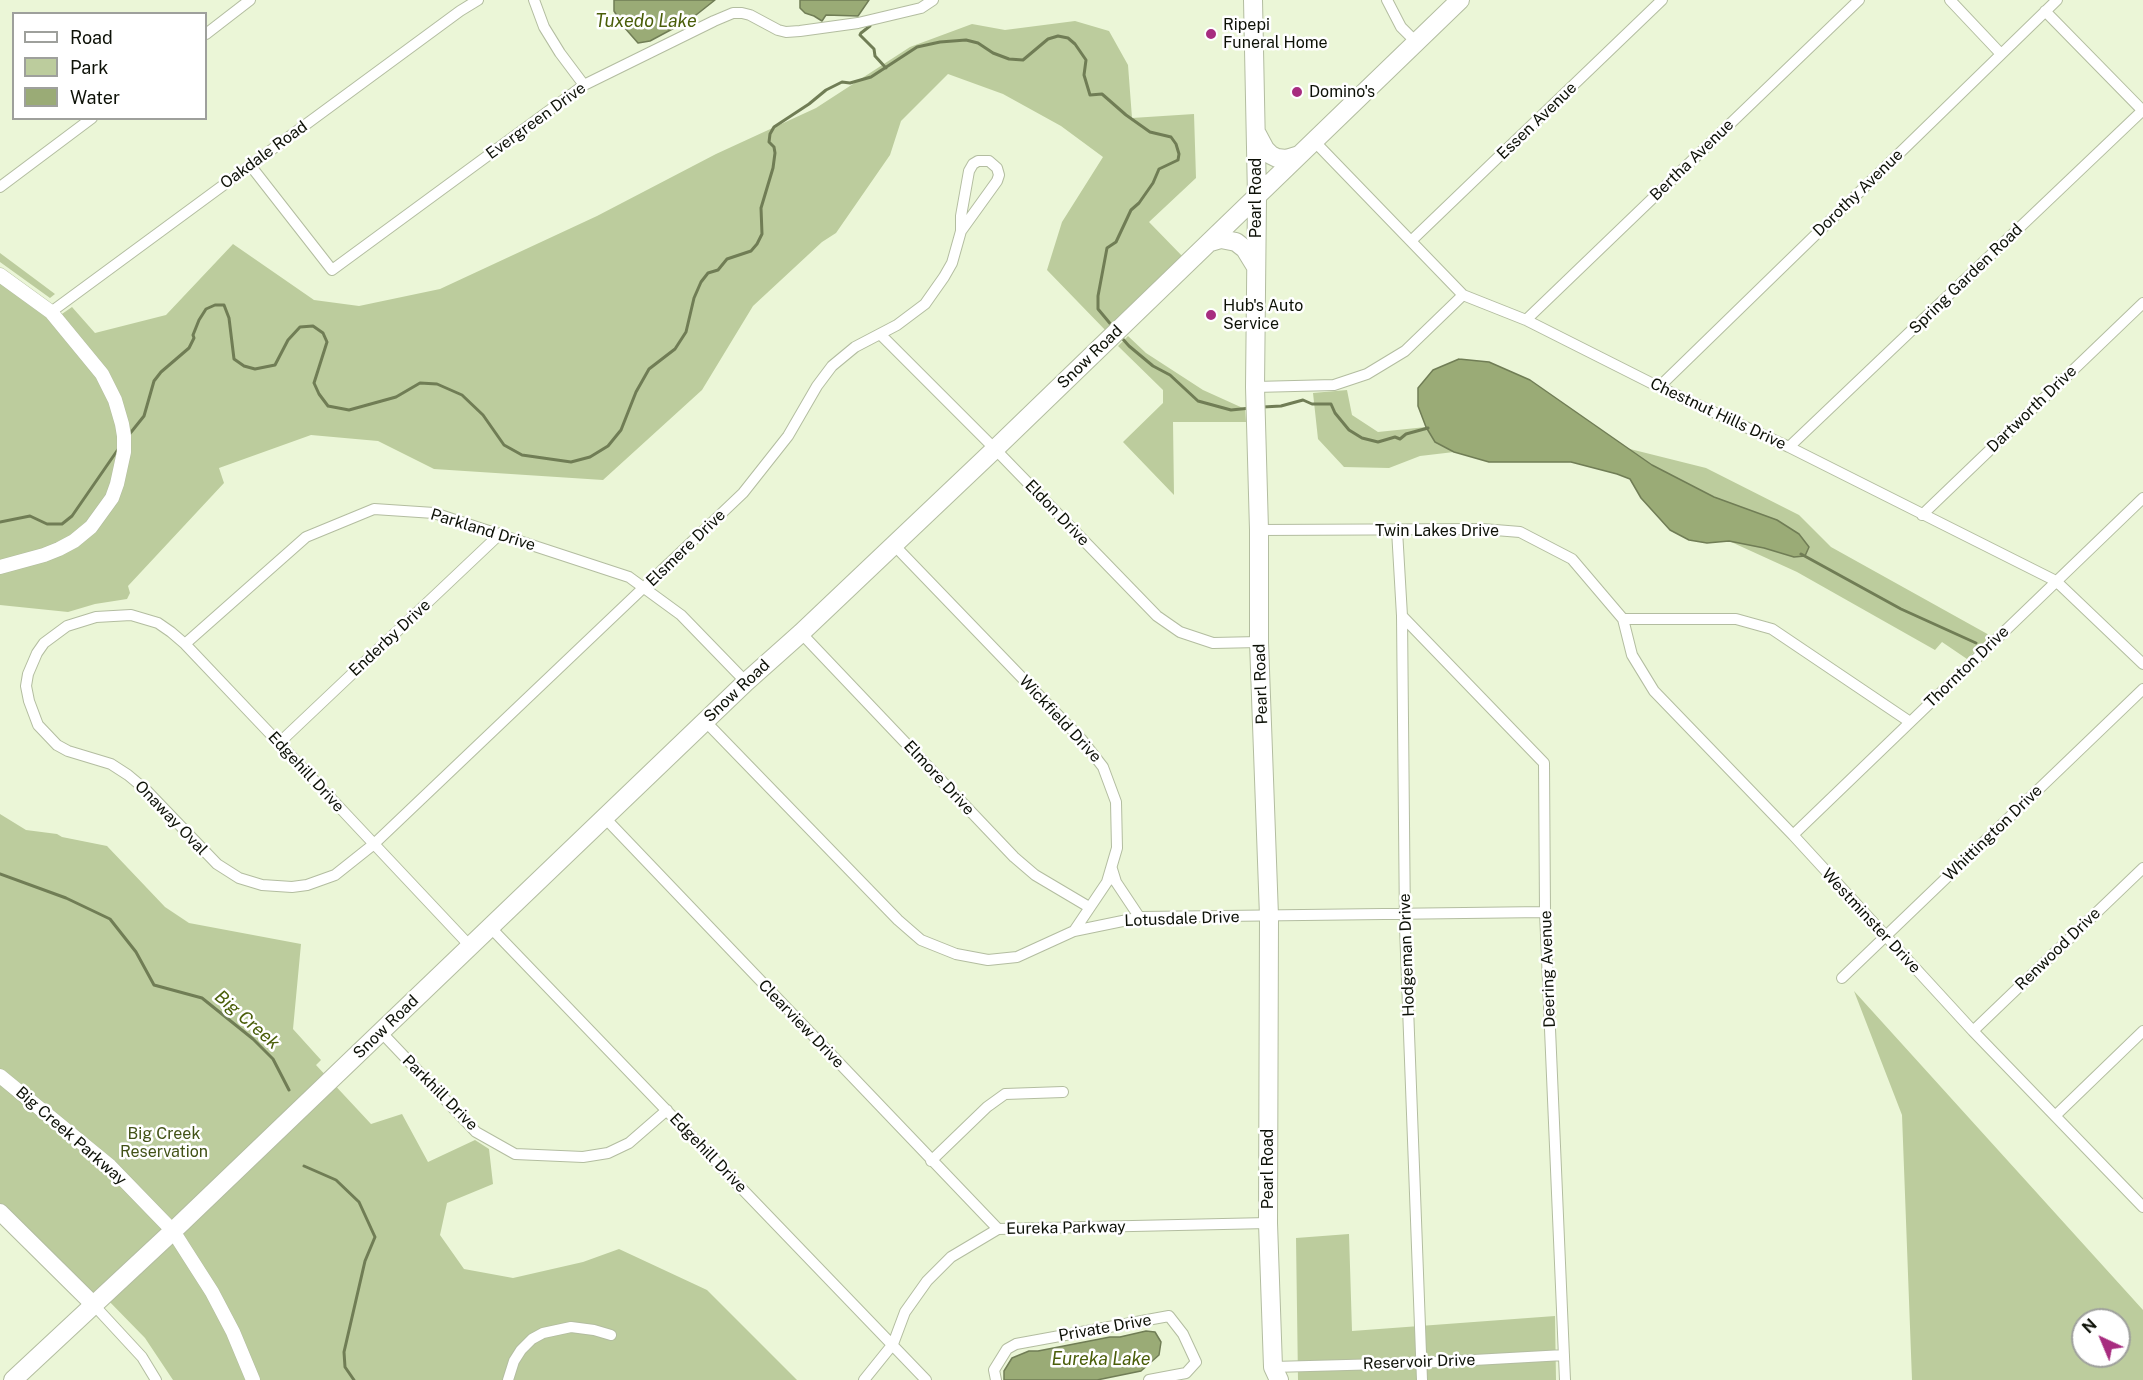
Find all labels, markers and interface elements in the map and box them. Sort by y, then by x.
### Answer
water label: Tuxedo Lake [595,10,697,32]
legend [12,12,207,120]
place label: Ripepi Funeral Home [1223,15,1328,53]
text: Road [70,27,113,48]
marker: Ripepi Funeral Home [1204,27,1218,41]
text: Park [70,57,108,78]
street label: Evergreen Drive [483,78,589,164]
street label: Essen Avenue [1493,78,1581,164]
place label: Domino's [1309,82,1375,102]
marker: Domino's [1290,85,1304,99]
text: Water [70,87,120,108]
street label: Bertha Avenue [1646,115,1738,205]
street label: Oakdale Road [217,117,311,193]
street label: Dorothy Avenue [1809,145,1907,241]
street label: Pearl Road [1246,158,1266,238]
street label: Spring Garden Road [1905,220,2027,338]
place label: Hub's Auto Service [1223,296,1303,334]
marker: Hub's Auto Service [1204,308,1218,322]
street label: Snow Road [1053,321,1127,393]
street label: Dartworth Drive [1983,361,2081,457]
street label: Chestnut Hills Drive [1647,374,1789,454]
street label: Eldon Drive [1021,476,1093,550]
street label: Parkland Drive [428,505,538,555]
street label: Elsmere Drive [642,505,730,591]
street label: Twin Lakes Drive [1375,521,1499,541]
street label: Enderby Drive [345,596,435,680]
street label: Thornton Drive [1921,622,2013,712]
street label: Pearl Road [1250,643,1272,725]
street label: Snow Road [700,656,774,726]
street label: Wickfield Drive [1015,671,1105,767]
street label: Edgehill Drive [264,728,348,816]
street label: Elmore Drive [900,737,978,819]
street label: Onaway Oval [131,777,211,859]
street label: Whittington Drive [1940,781,2046,885]
street label: Westminster Drive [1818,865,1924,977]
street label: Hodgeman Drive [1395,893,1419,1017]
street label: Renwood Drive [2012,904,2104,994]
street label: Lotusdale Drive [1124,907,1240,931]
street label: Deering Avenue [1536,910,1560,1028]
street label: Clearview Drive [754,976,848,1072]
water label: Big Creek [210,986,284,1054]
street label: Snow Road [349,991,423,1063]
street label: Parkhill Drive [398,1051,482,1135]
street label: Big Creek Parkway [12,1083,130,1189]
street label: Edgehill Drive [665,1109,751,1197]
park label: Big Creek Reservation [120,1124,208,1162]
street label: Pearl Road [1258,1129,1278,1209]
street label: Eureka Parkway [1006,1217,1126,1239]
north arrow [2071,1308,2131,1368]
street label: Private Drive [1057,1310,1153,1346]
text: N [2078,1315,2101,1337]
water label: Eureka Lake [1051,1348,1151,1370]
street label: Reservoir Drive [1362,1350,1476,1374]

